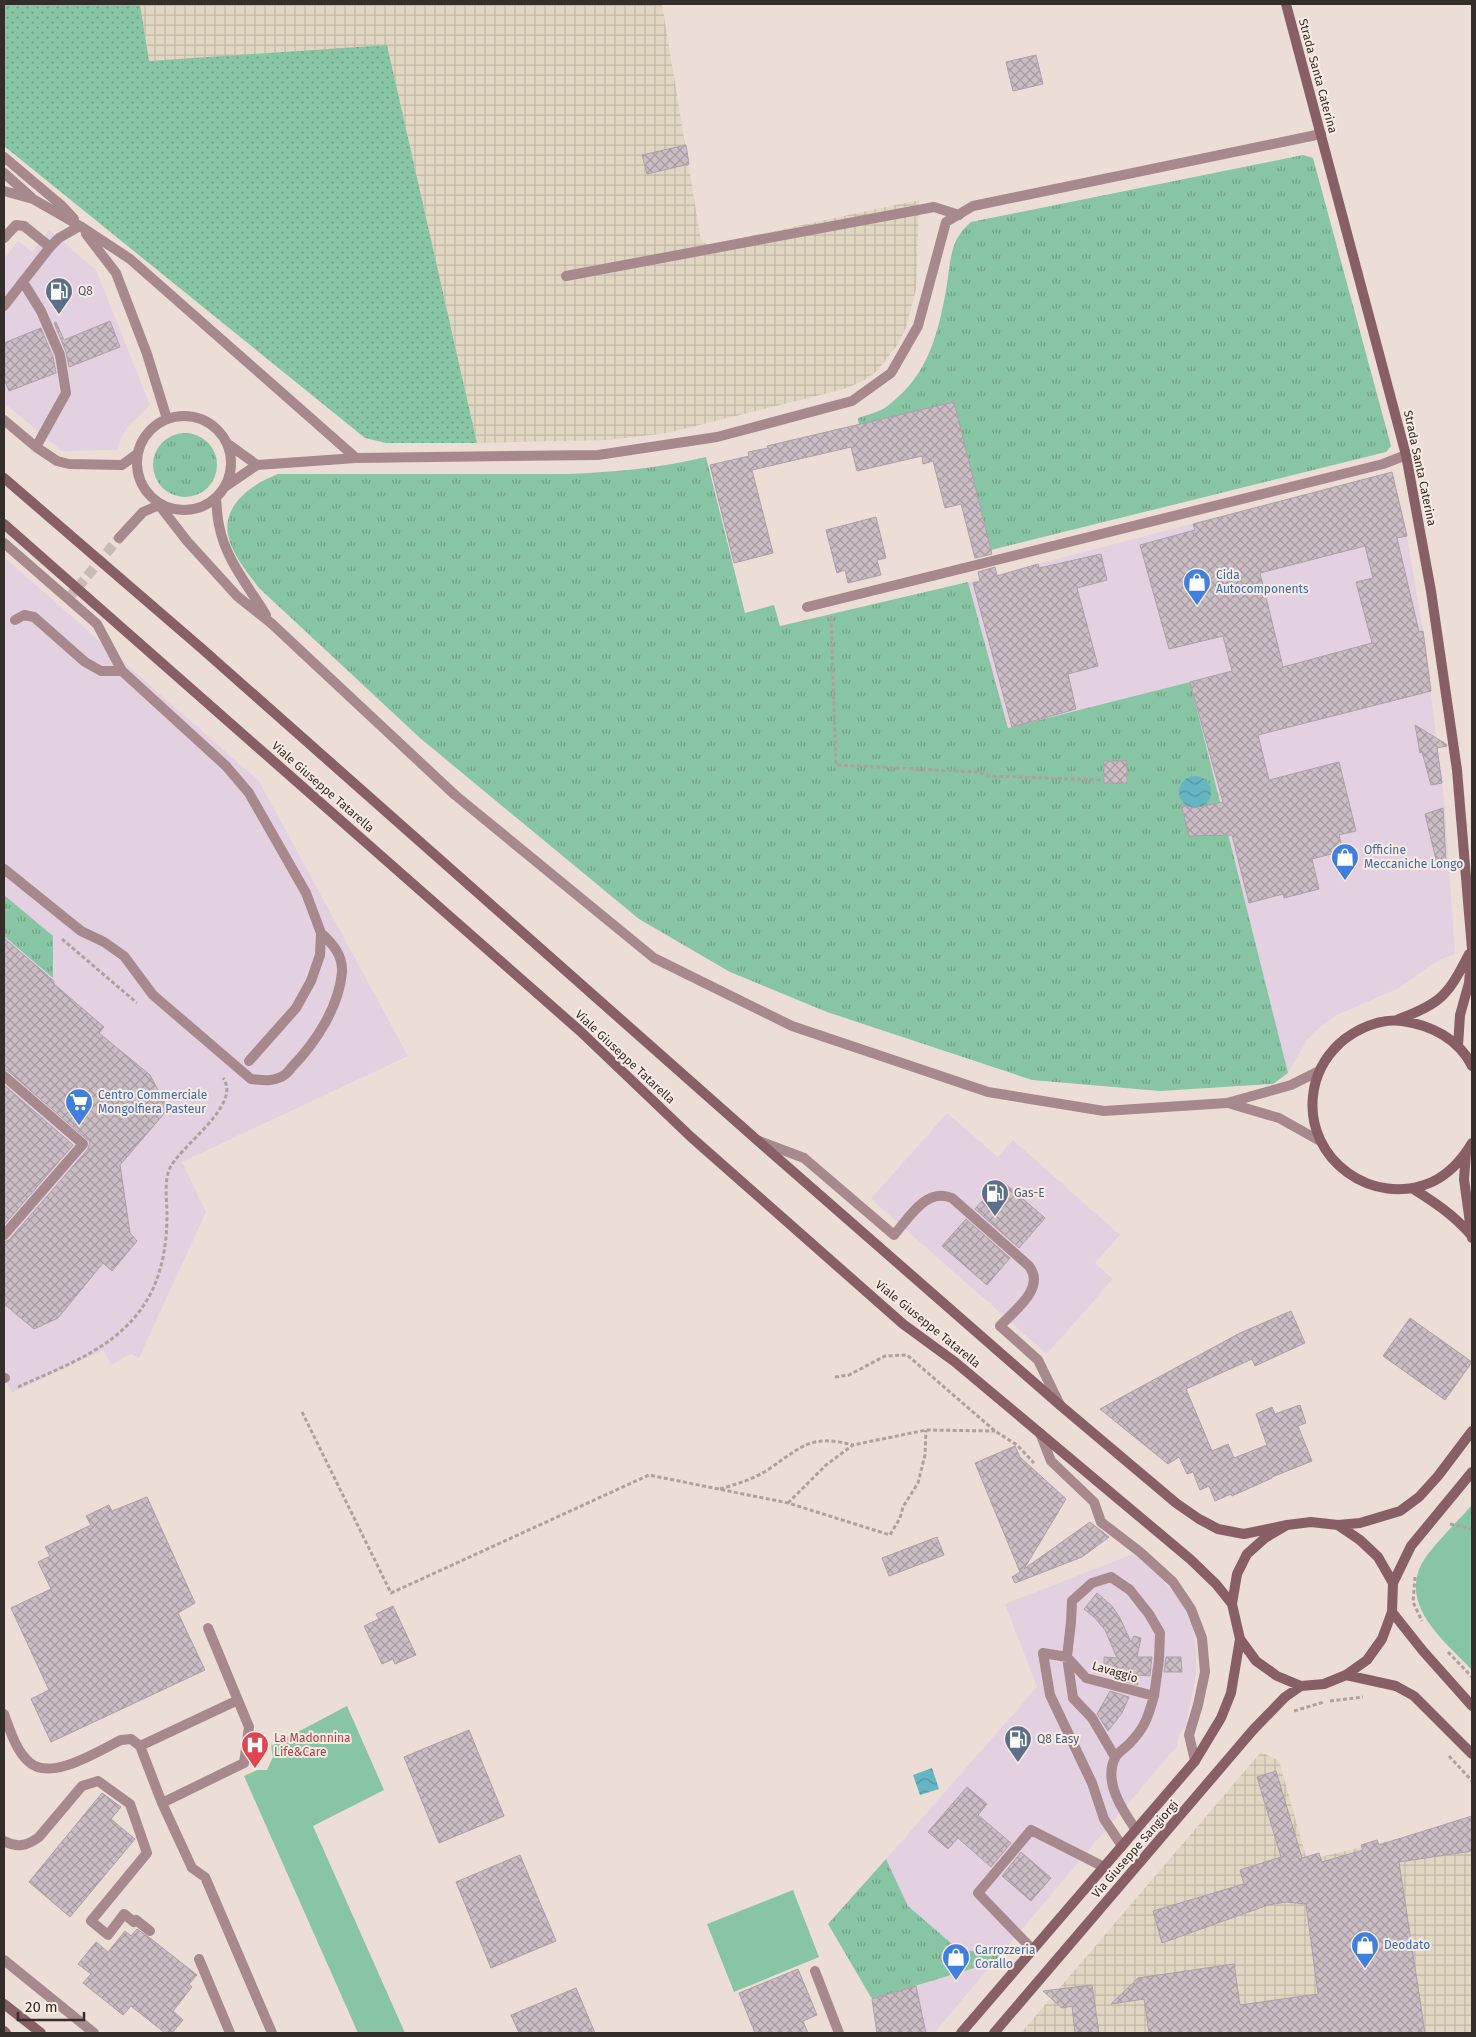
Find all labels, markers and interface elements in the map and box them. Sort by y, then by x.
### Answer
street label: Strada Santa Caterina [1296,17,1340,135]
fuel station icon: Q8 [44,276,74,315]
place label: Q8 [78,284,93,298]
street label: Strada Santa Caterina [1401,409,1439,527]
shop icon: Cida Autocomponents [1182,567,1212,606]
place label: Cida Autocomponents [1216,568,1309,596]
street label: Viale Giuseppe Tatarella [269,739,377,835]
shop icon: Officine Meccaniche Longo [1330,842,1360,881]
place label: Officine Meccaniche Longo [1364,843,1463,871]
street label: Viale Giuseppe Tatarella [572,1007,678,1107]
supermarket icon: Centro Commerciale Mongolfiera Pasteur [64,1087,94,1126]
place label: Centro Commerciale Mongolfiera Pasteur [98,1088,207,1116]
fuel station icon: Gas-E [980,1178,1010,1217]
place label: Gas-E [1014,1186,1045,1200]
street label: Viale Giuseppe Tatarella [873,1277,983,1371]
street label: Lavaggio [1090,1658,1140,1686]
fuel station icon: Q8 Easy [1003,1724,1033,1763]
hospital icon: La Madonnina Life&Care [240,1730,270,1769]
place label: La Madonnina Life&Care [274,1731,351,1759]
place label: Q8 Easy [1037,1732,1079,1746]
street label: Via Giuseppe Sangiorgi [1089,1797,1181,1901]
shop icon: Deodato [1350,1930,1380,1969]
place label: Deodato [1384,1938,1430,1952]
shop icon: Carrozzeria Corallo [941,1942,971,1981]
place label: Carrozzeria Corallo [975,1943,1035,1971]
scale bar [18,1990,84,2022]
text: 20 m [25,1998,58,2016]

